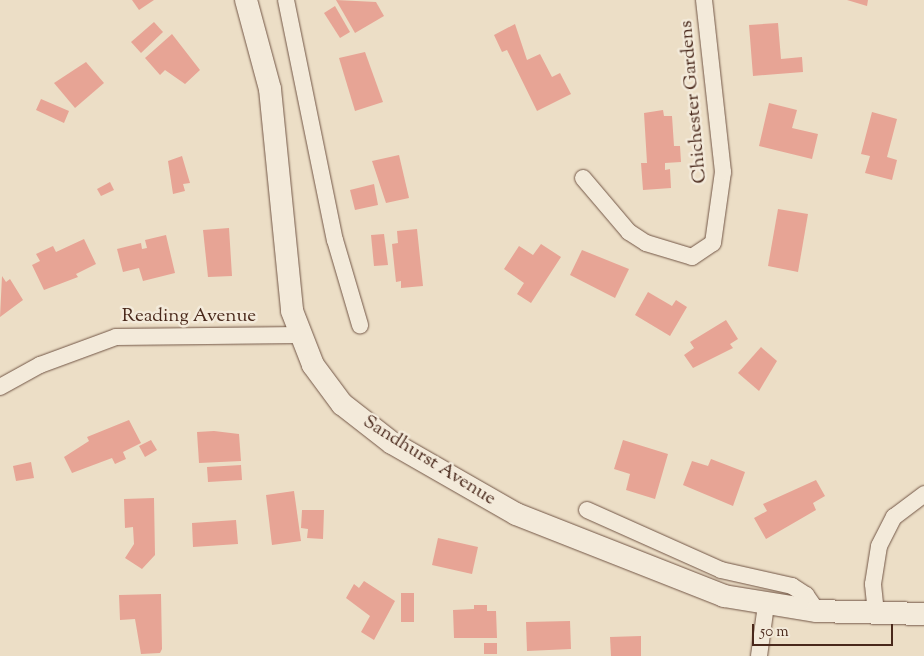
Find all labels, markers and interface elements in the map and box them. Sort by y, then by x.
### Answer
street label: Chichester Gardens [676,20,712,184]
street label: Reading Avenue [122,306,256,328]
street label: Sandhurst Avenue [358,411,500,511]
scale bar [754,614,895,646]
text: 50 m [760,622,789,643]

